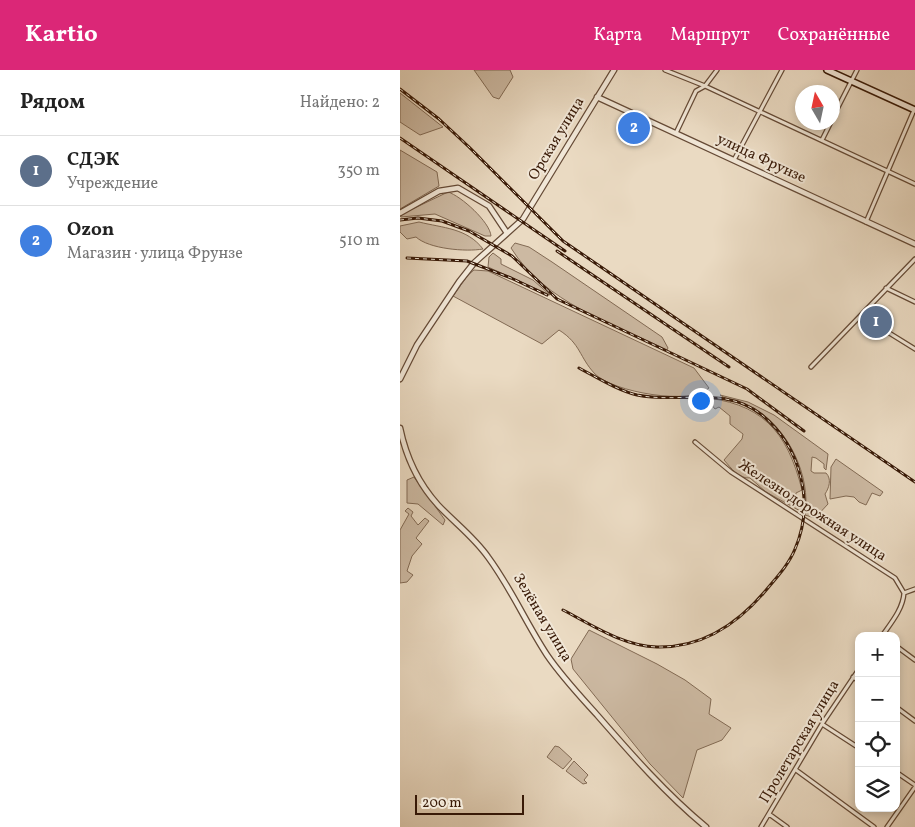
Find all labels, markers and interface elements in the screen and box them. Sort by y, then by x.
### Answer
text: Kartio [25,18,98,52]
text: Карта [593,23,642,48]
text: Маршрут [670,23,750,48]
text: Сохранённые [778,23,890,48]
north arrow [795,85,840,130]
text: Рядом [20,88,85,117]
text: Найдено: 2 [300,92,380,114]
street label: Орская улица [524,93,590,185]
pin: 2 [618,109,650,147]
street label: улица Фрунзе [713,129,809,189]
text: СДЭК [67,147,119,173]
text: 1 [33,160,39,182]
text: 350 m [337,160,380,182]
text: Учреждение [67,173,158,195]
text: Ozon [67,217,114,243]
text: 2 [32,230,40,252]
text: 510 m [339,230,380,252]
text: Магазин · улица Фрунзе [67,243,243,265]
pin: 1 [860,303,892,341]
your location [688,388,714,414]
street label: Железнодорожная улица [734,455,890,567]
street label: Зелёная улица [507,570,577,666]
map controls [855,632,900,812]
button: + [855,632,900,677]
street label: Пролетарская улица [755,676,845,808]
button: − [855,677,900,722]
button: locate [855,722,900,767]
button: layers [855,767,900,812]
scale bar [415,792,524,815]
text: 200 m [422,794,462,813]

